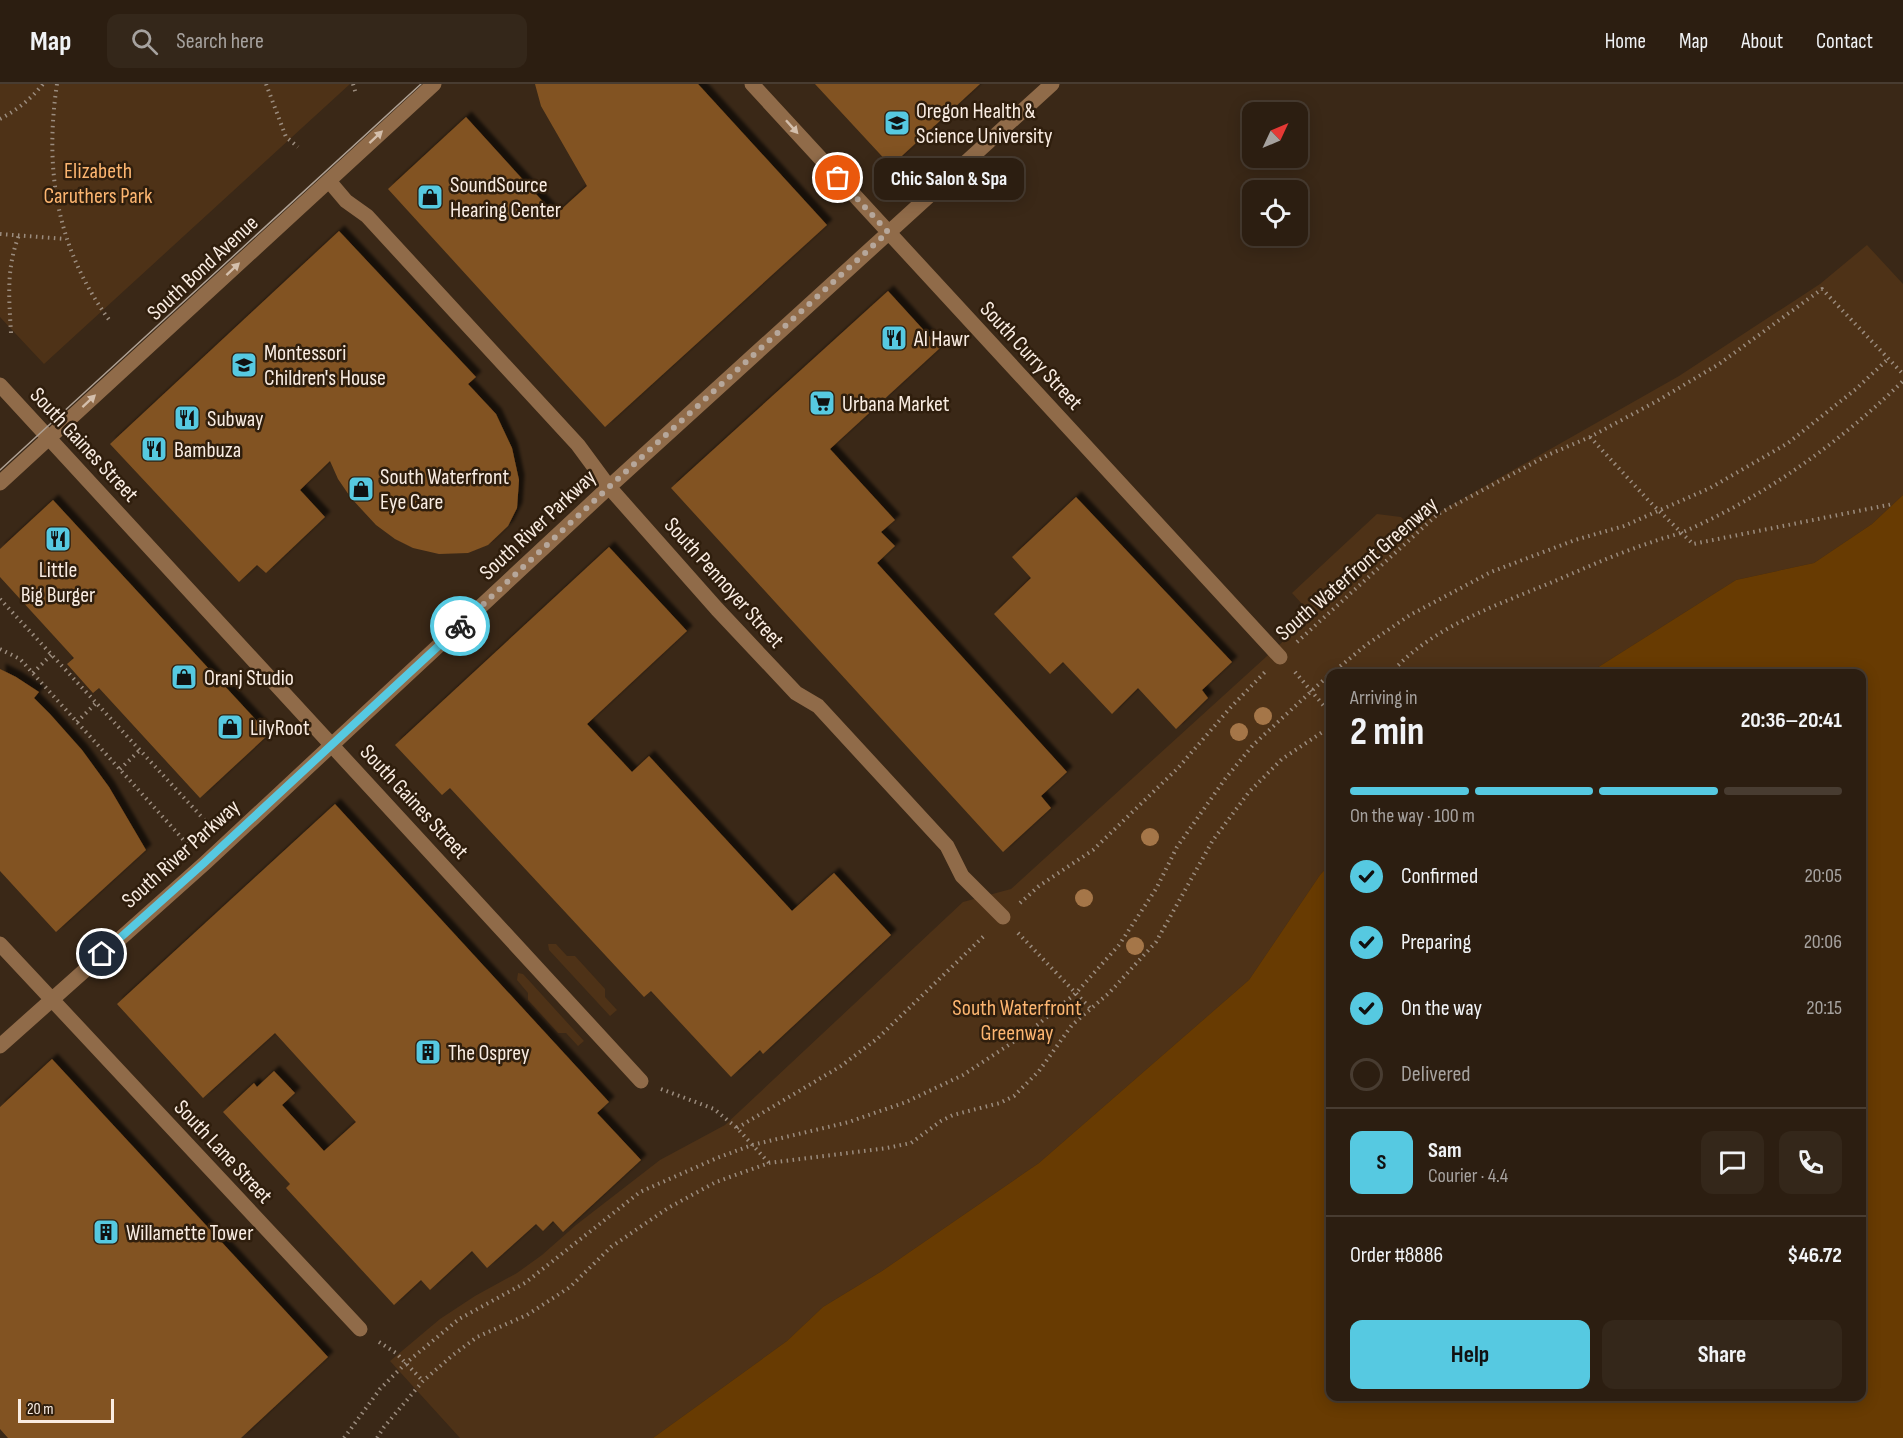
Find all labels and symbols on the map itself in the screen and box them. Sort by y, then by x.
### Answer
place label: Oregon Health & Science University [916,98,1053,150]
north arrow [1242,102,1308,168]
school or university icon: Oregon Health & Science University [882,108,912,138]
one-way arrow [785,119,798,134]
one-way arrow [369,130,384,144]
pin [812,152,863,203]
callout: Chic Salon & Spa [874,157,1024,199]
park label: Elizabeth Caruthers Park [44,158,153,210]
place label: SoundSource Hearing Center [450,172,561,224]
shop icon: SoundSource Hearing Center [415,182,445,212]
street label: South Bond Avenue [142,210,264,326]
one-way arrow [225,263,240,276]
street label: South Curry Street [974,296,1088,416]
restaurant icon: Al Hawr [879,323,909,353]
place label: Al Hawr [913,326,969,353]
place label: Montessori Children's House [264,340,386,392]
school or university icon: Montessori Children's House [229,350,259,380]
street label: South Gaines Street [24,382,144,508]
supermarket icon: Urbana Market [807,388,837,418]
place label: Urbana Market [842,391,950,418]
one-way arrow [82,394,97,408]
restaurant icon: Subway [172,403,202,433]
place label: Subway [207,406,264,433]
restaurant icon: Bambuza [139,434,169,464]
place label: Bambuza [174,437,241,464]
place label: South Waterfront Eye Care [380,464,510,516]
street label: South River Parkway [474,464,602,586]
shop icon: South Waterfront Eye Care [346,474,376,504]
street label: South Waterfront Greenway [1270,491,1444,647]
street label: South Pennoyer Street [658,512,790,654]
restaurant icon: Little Big Burger [43,524,73,554]
place label: Little Big Burger [21,557,95,609]
courier [430,596,490,656]
shop icon: Oranj Studio [169,662,199,692]
place label: Oranj Studio [204,665,294,692]
shop icon: LilyRoot [215,712,245,742]
place label: LilyRoot [250,715,310,742]
street label: South Gaines Street [354,739,474,865]
street label: South River Parkway [116,794,246,914]
pin [76,928,127,979]
park label: South Waterfront Greenway [952,995,1082,1047]
building icon: The Osprey [413,1037,443,1067]
place label: The Osprey [448,1040,530,1067]
street label: South Lane Street [168,1094,278,1210]
building icon: Willamette Tower [91,1217,121,1247]
place label: Willamette Tower [126,1220,253,1247]
scale bar [18,1396,114,1424]

